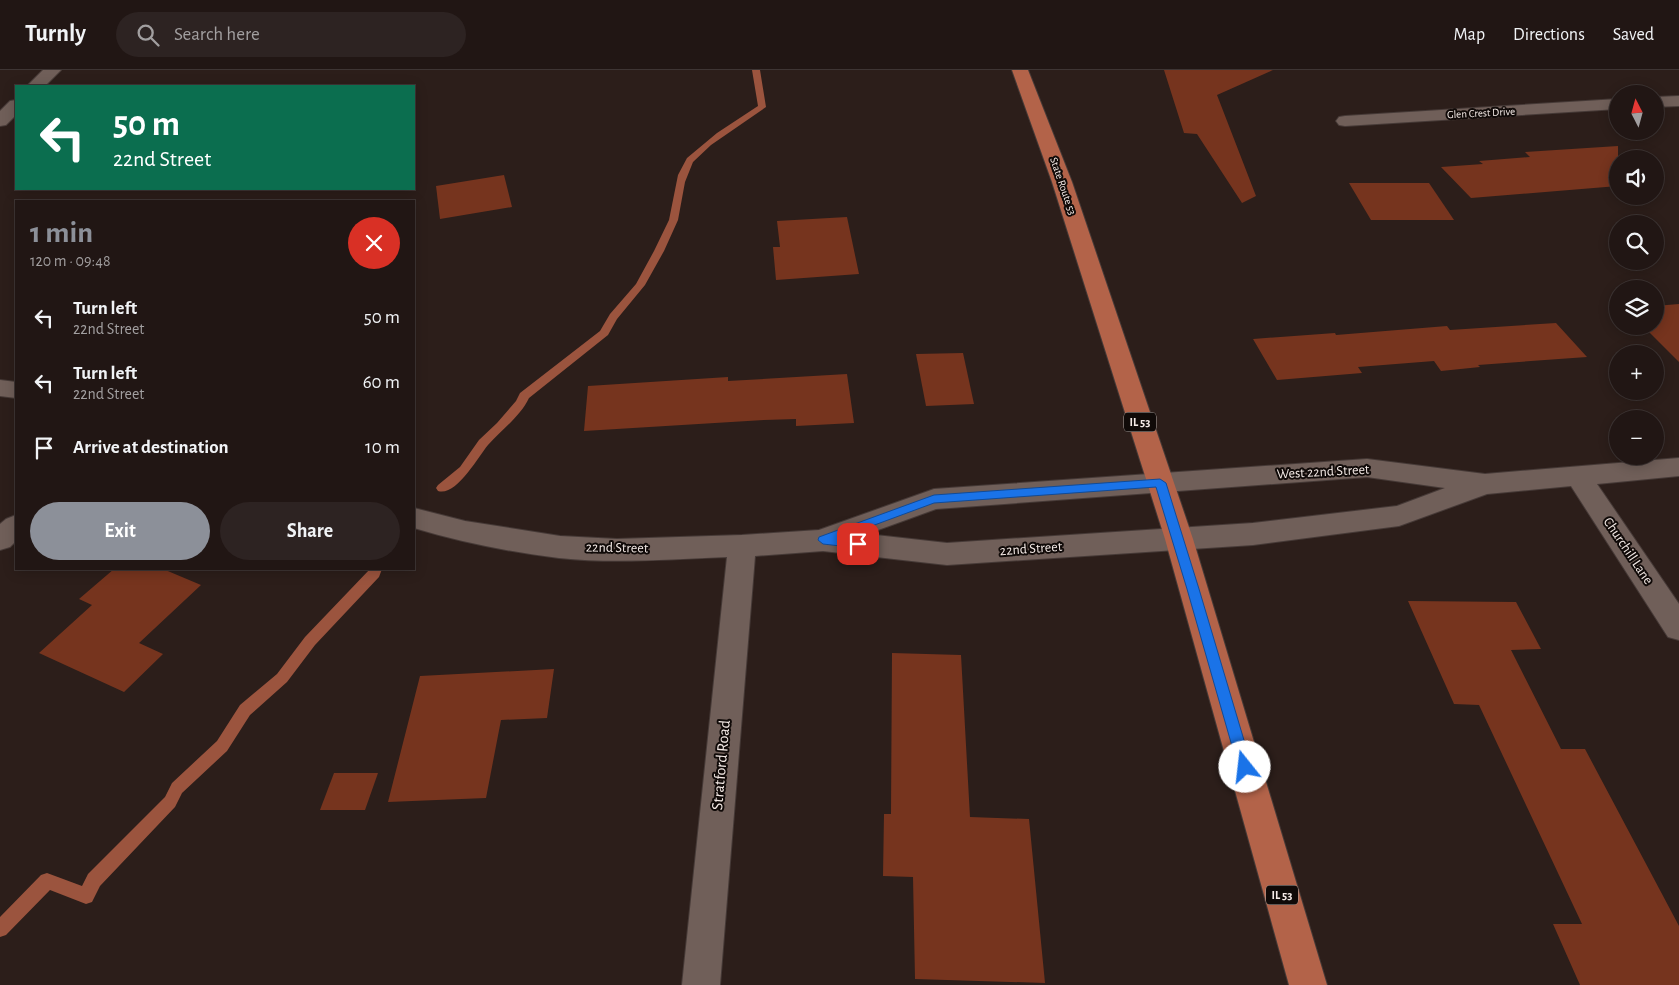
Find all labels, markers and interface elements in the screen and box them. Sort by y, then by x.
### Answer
search box [116,12,466,57]
icon: search [134,21,162,49]
text: Turnly [25,22,86,46]
text: Search here [174,25,260,44]
text: Map [1454,26,1485,44]
text: Directions [1513,26,1585,44]
text: Saved [1613,26,1654,44]
north arrow [1609,85,1664,140]
map controls [1609,85,1664,465]
icon: left [30,105,95,170]
street label: Glen Crest Drive [1447,106,1515,120]
text: 50 m [113,107,180,142]
text: 22nd Street [113,148,211,170]
button: sound [1609,150,1664,205]
street label: State Route 53 [1048,156,1078,217]
button: search [1609,215,1664,270]
button: close [348,217,400,269]
text: 1 min [30,218,93,248]
text: 120 m · 09:48 [30,253,111,269]
button: layers [1609,280,1664,335]
text: Turn left [73,299,137,318]
icon: left [30,304,58,332]
text: 50 m [364,308,400,327]
text: 22nd Street [73,321,144,337]
button: + [1609,345,1664,400]
text: Turn left [73,364,137,383]
icon: left [30,369,58,397]
text: 60 m [363,373,400,392]
text: 22nd Street [73,386,144,402]
button: − [1609,410,1664,465]
road number: IL 53 [1124,412,1156,432]
icon: arrive [30,434,58,462]
text: Arrive at destination [73,438,229,457]
text: 10 m [365,438,400,457]
street label: West 22nd Street [1276,463,1370,481]
button: Exit [30,502,210,560]
button: Share [220,502,400,560]
street label: Churchill Lane [1601,515,1655,587]
pin [837,523,879,565]
icon: arrive [844,530,872,558]
street label: 22nd Street [586,540,649,556]
street label: 22nd Street [999,540,1063,558]
street label: Stratford Road [709,719,733,811]
position arrow [1218,740,1270,792]
road number: IL 53 [1266,886,1298,904]

